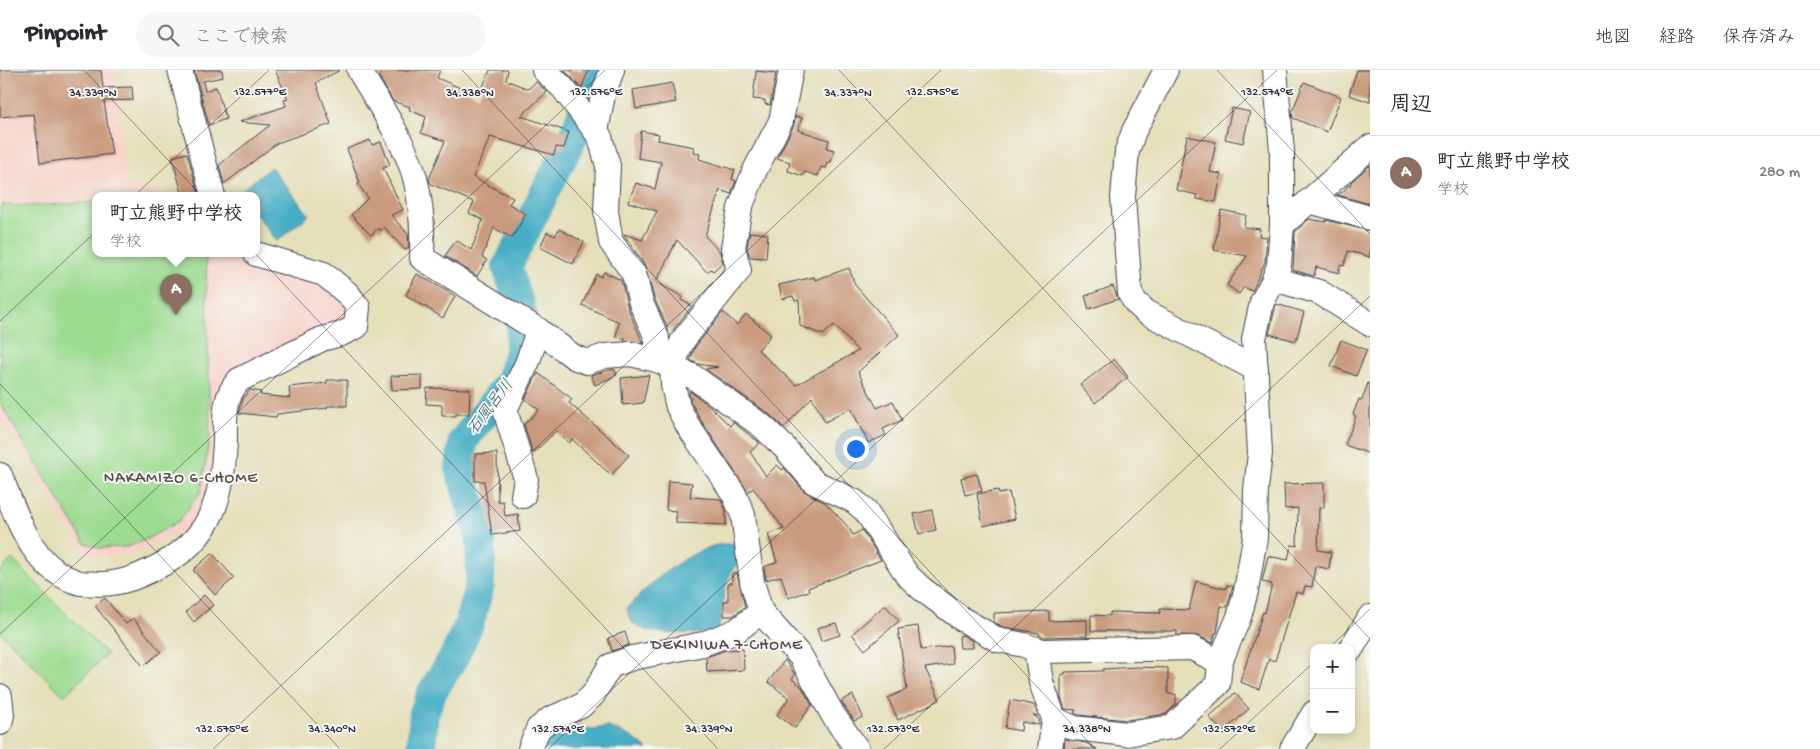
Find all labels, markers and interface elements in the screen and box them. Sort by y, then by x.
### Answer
search box [136,12,486,57]
text: Pinpoint [25,20,106,49]
icon: search [154,21,182,49]
text: ここで検索 [194,27,289,50]
text: 地図 [1595,28,1631,49]
text: 経路 [1659,28,1695,49]
text: 保存済み [1723,28,1795,49]
text: 132.577°E [233,86,287,100]
text: 132.576°E [569,86,623,100]
text: 132.575°E [905,86,959,100]
text: 132.574°E [1240,86,1293,100]
text: 34.339°N [68,87,117,101]
text: 34.338°N [445,87,494,101]
text: 34.337°N [823,87,872,101]
text: 周辺 [1390,94,1432,119]
text: 町立熊野中学校 [1437,152,1570,175]
text: A [1401,164,1411,183]
text: 280 m [1759,164,1800,183]
text: 学校 [1437,182,1469,201]
popup [92,192,260,257]
text: 町立熊野中学校 [109,204,243,227]
text: 学校 [109,234,142,253]
pin: A [160,274,192,315]
water label: 石風呂川 [464,376,519,439]
your location [843,436,869,462]
district label: NAKAMIZO 6-CHOME [104,470,258,489]
district label: DEKINIWA 7-CHOME [650,637,803,656]
map controls [1310,644,1355,734]
button: + [1310,644,1355,689]
button: − [1310,689,1355,734]
text: 132.575°E [195,723,249,737]
text: 34.340°N [307,723,356,737]
text: 132.574°E [531,723,584,737]
text: 34.339°N [684,723,733,737]
text: 132.573°E [866,723,920,737]
text: 34.338°N [1062,723,1111,737]
text: 132.572°E [1202,723,1256,737]

